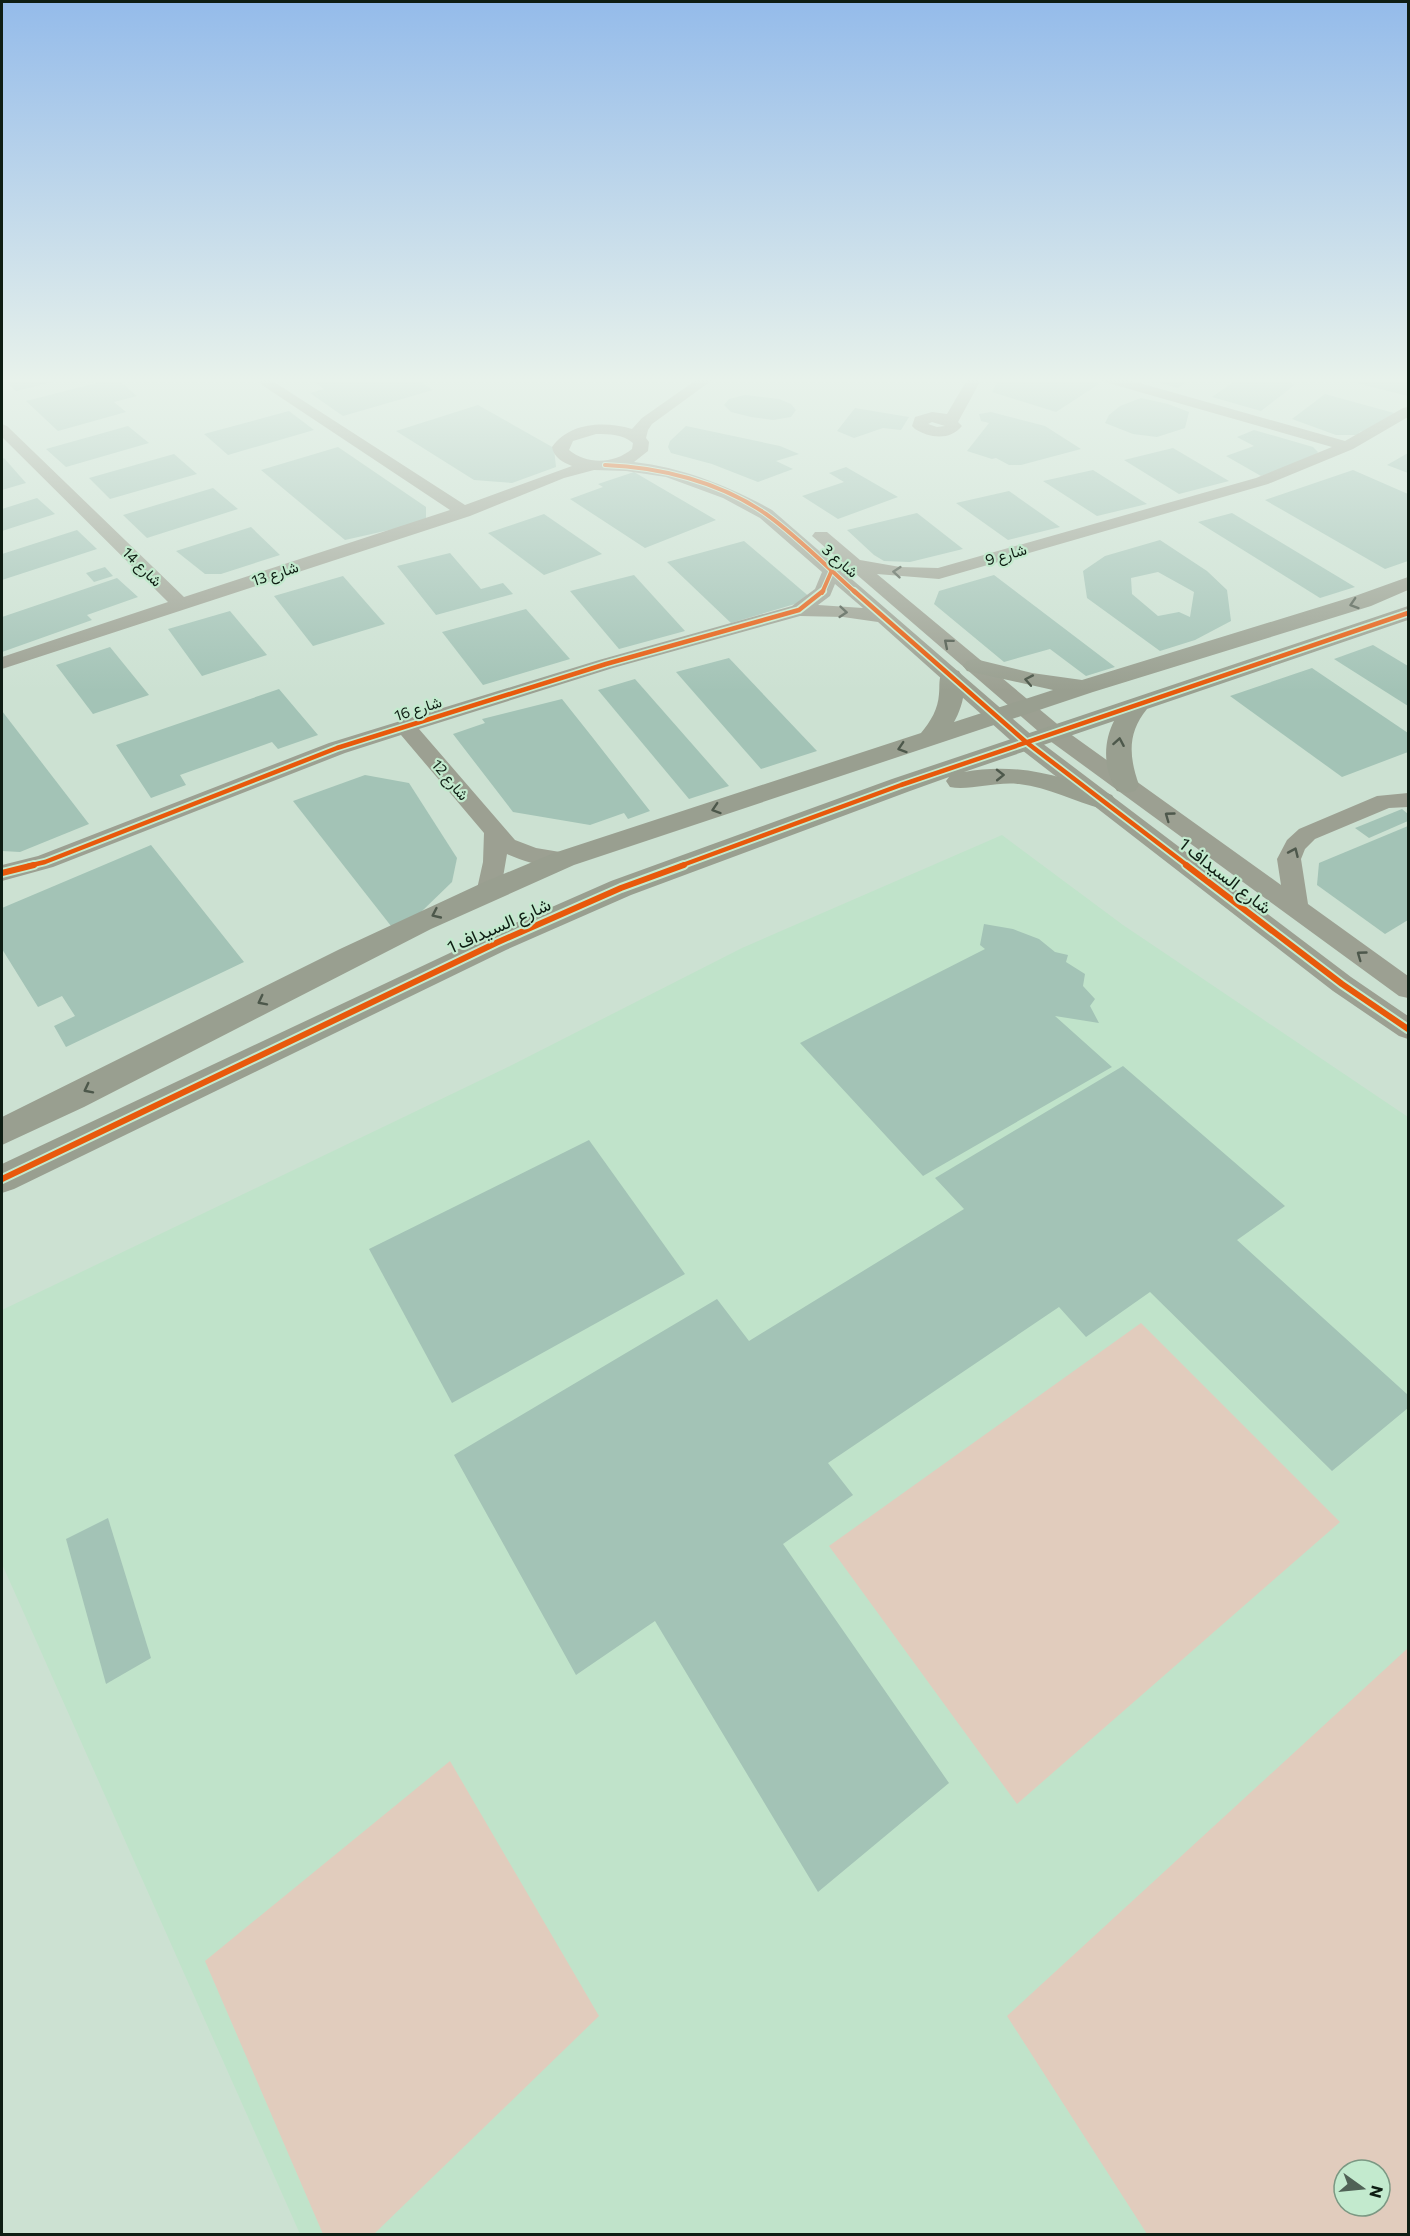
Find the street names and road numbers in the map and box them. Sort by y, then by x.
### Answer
street label: شارع 3 [817,540,862,583]
street label: شارع 9 [983,540,1029,571]
street label: شارع 14 [117,543,166,592]
street label: شارع 13 [249,557,301,592]
street label: شارع 16 [392,692,445,727]
street label: شارع 12 [426,755,473,805]
street label: شارع السيداف 1 [1174,832,1276,920]
street label: شارع السيداف 1 [443,892,555,960]

